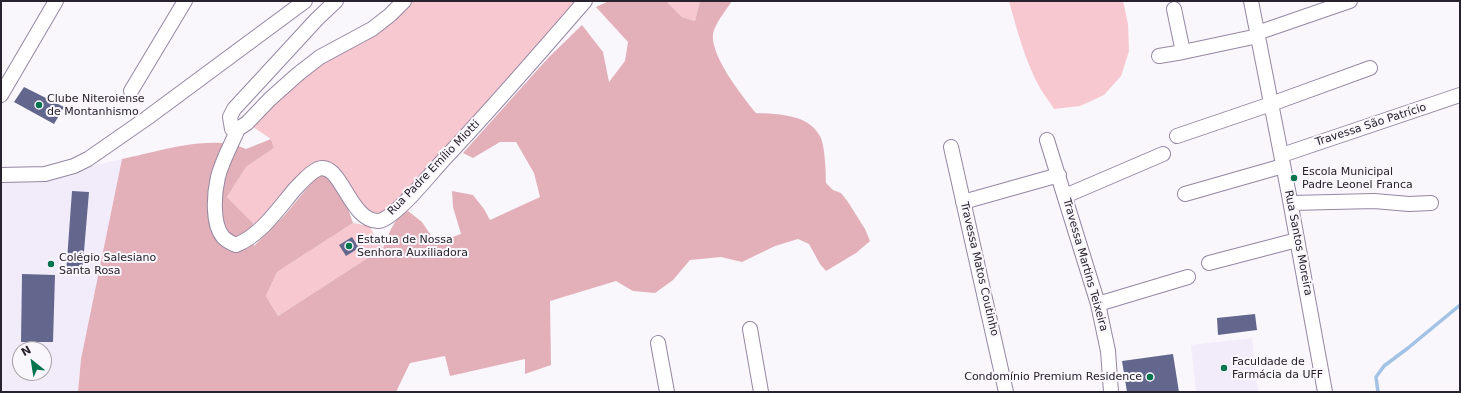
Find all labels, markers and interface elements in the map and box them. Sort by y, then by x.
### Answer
place label: Clube Niteroiense de Montanhismo [47,92,145,118]
marker: Clube Niteroiense de Montanhismo [34,100,44,110]
street label: Travessa São Patrício [1314,101,1428,149]
street label: Rua Padre Emílio Miotti [385,118,483,218]
place label: Escola Municipal Padre Leonel Franca [1302,165,1413,191]
marker: Escola Municipal Padre Leonel Franca [1289,173,1299,183]
street label: Rua Santos Moreira [1281,189,1315,297]
street label: Travessa Martins Teixeira [1060,197,1110,333]
street label: Travessa Matos Coutinho [957,201,1001,337]
place label: Estatua de Nossa Senhora Auxiliadora [357,233,468,259]
marker: Estatua de Nossa Senhora Auxiliadora [344,241,354,251]
place label: Colégio Salesiano Santa Rosa [59,251,156,277]
marker: Colégio Salesiano Santa Rosa [46,259,56,269]
north arrow [12,341,52,381]
text: N [19,343,33,359]
place label: Faculdade de Farmácia da UFF [1232,355,1323,381]
marker: Faculdade de Farmácia da UFF [1219,363,1229,373]
place label: Condomínio Premium Residence [964,370,1142,384]
marker: Condomínio Premium Residence [1145,372,1155,382]

